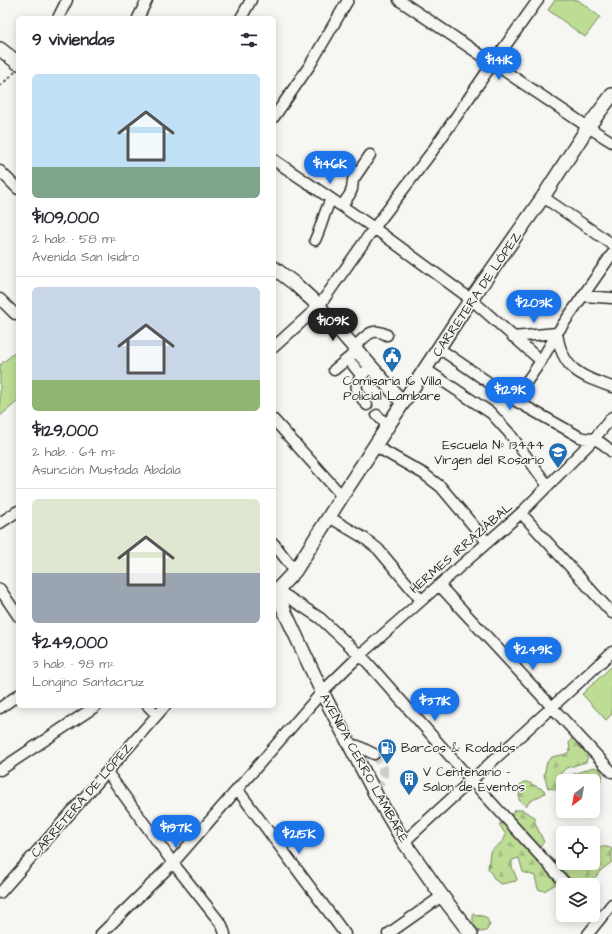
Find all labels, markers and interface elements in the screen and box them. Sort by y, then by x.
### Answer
text: 9 viviendas [32,28,115,52]
icon: filters [238,29,260,51]
pin: $141K [471,47,527,81]
text: $141K [485,51,513,69]
icon: home [110,100,182,172]
pin: $146K [302,151,358,185]
text: $146K [313,155,347,173]
text: $109,000 [32,206,99,230]
street label: CARRETERA DE LÓPEZ [428,228,526,360]
text: 2 hab. · 58 m² [32,230,117,248]
text: Avenida San Isidro [32,248,139,266]
pin: $203K [506,290,562,324]
text: $203K [515,294,553,312]
pin: $109K [305,308,361,342]
text: $109K [317,312,349,330]
icon: home [110,313,182,385]
public building icon: Comisaría 16 Villa Policial Lambare [381,345,403,373]
place label: Comisaría 16 Villa Policial Lambare [343,372,442,405]
pin: $129K [482,377,538,411]
text: $129K [494,381,526,399]
text: $129,000 [32,419,98,443]
place label: Escuela Nº 13444 Virgen del Rosario [434,436,545,470]
school or university icon: Escuela Nº 13444 Virgen del Rosario [547,441,569,469]
text: 2 hab. · 64 m² [32,443,116,461]
text: Asunción Mustada Abdala [32,461,181,479]
street label: HERMES IRRAZÁBAL [406,498,516,598]
icon: home [110,525,182,597]
text: $249,000 [32,631,108,655]
pin: $249K [505,637,561,671]
text: $249K [514,641,552,659]
text: 3 hab. · 98 m² [32,655,114,673]
text: Longino Santacruz [32,673,144,691]
pin: $371K [407,688,463,722]
street label: AVENIDA CERRO LAMBARÉ [315,690,413,846]
text: $371K [419,692,451,710]
fuel station icon: Barcos & Rodados [376,737,398,765]
street label: CARRETERA DE LÓPEZ [27,738,137,862]
place label: Barcos & Rodados [401,739,516,757]
place label: V Centenario - Salon de Eventos [423,763,525,796]
building icon: V Centenario - Salon de Eventos [398,768,420,796]
north arrow [556,774,600,818]
map controls [556,774,600,922]
pin: $197K [148,815,204,849]
text: $197K [160,819,192,837]
pin: $215K [271,821,327,855]
text: $215K [282,825,316,843]
button: locate [556,826,600,870]
button: layers [556,878,600,922]

